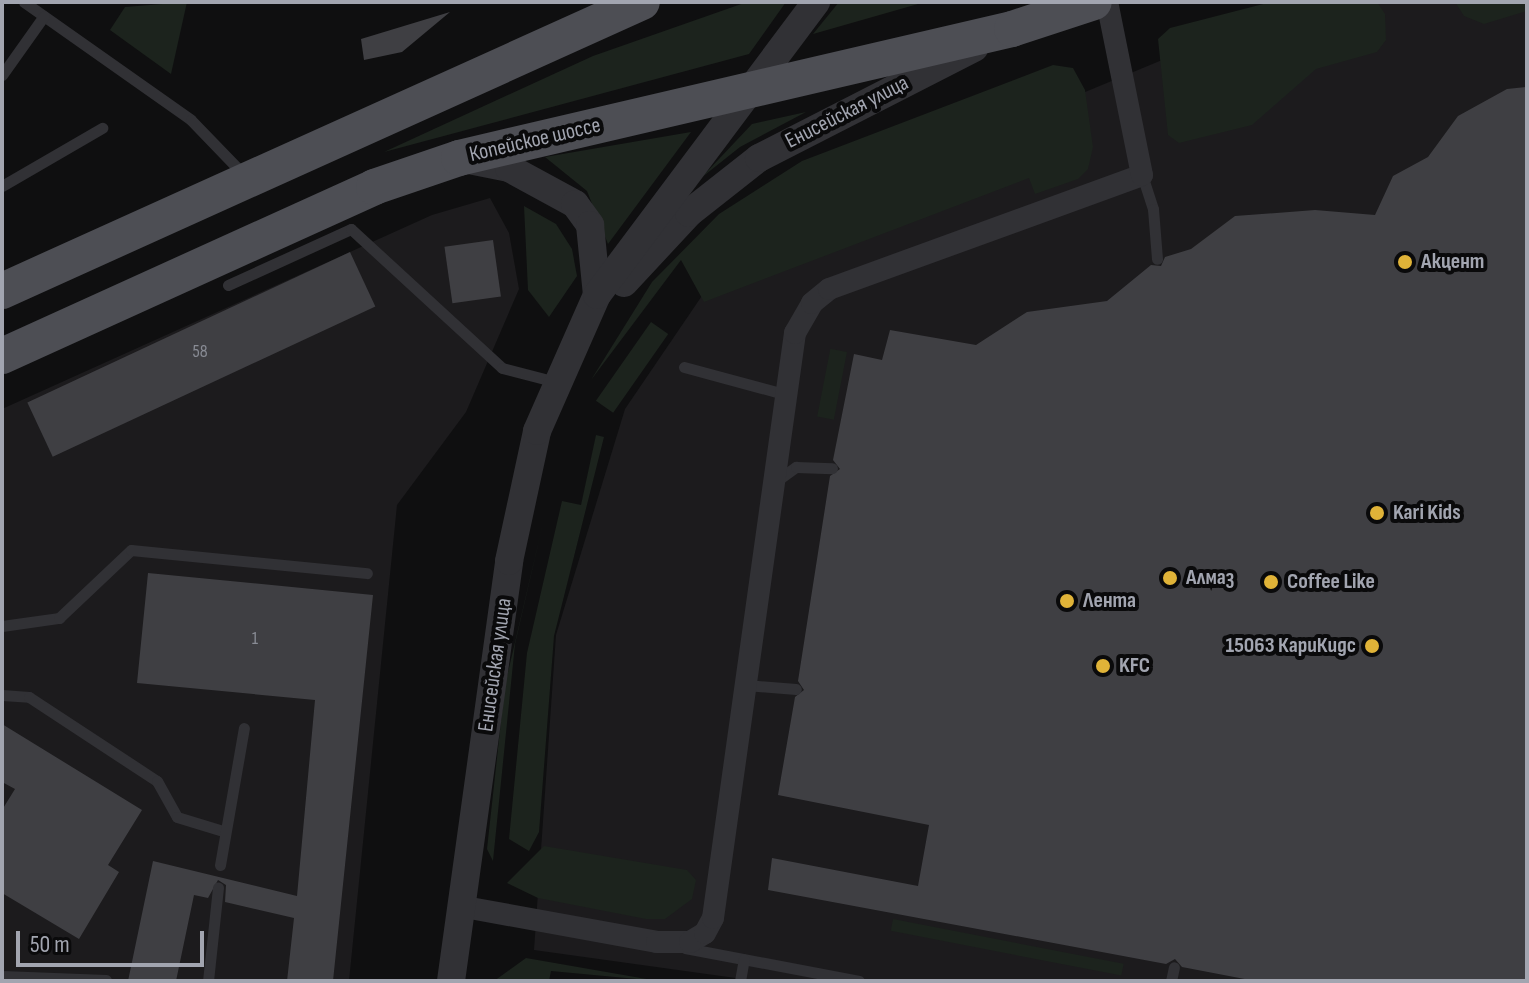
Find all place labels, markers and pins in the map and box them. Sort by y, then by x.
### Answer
place label: Акцент [1421,249,1484,275]
marker: Акцент [1396,253,1414,271]
place label: Kari Kids [1393,500,1461,526]
marker: Kari Kids [1368,504,1386,522]
place label: Алмаз [1186,565,1234,591]
marker: Алмаз [1161,569,1179,587]
place label: Coffee Like [1287,569,1375,595]
marker: Coffee Like [1262,573,1280,591]
place label: Лента [1083,588,1136,614]
marker: Лента [1058,592,1076,610]
place label: 15063 КариКидс [1226,633,1356,659]
marker: 15063 КариКидс [1363,637,1381,655]
place label: KFC [1119,653,1150,679]
marker: KFC [1094,657,1112,675]

